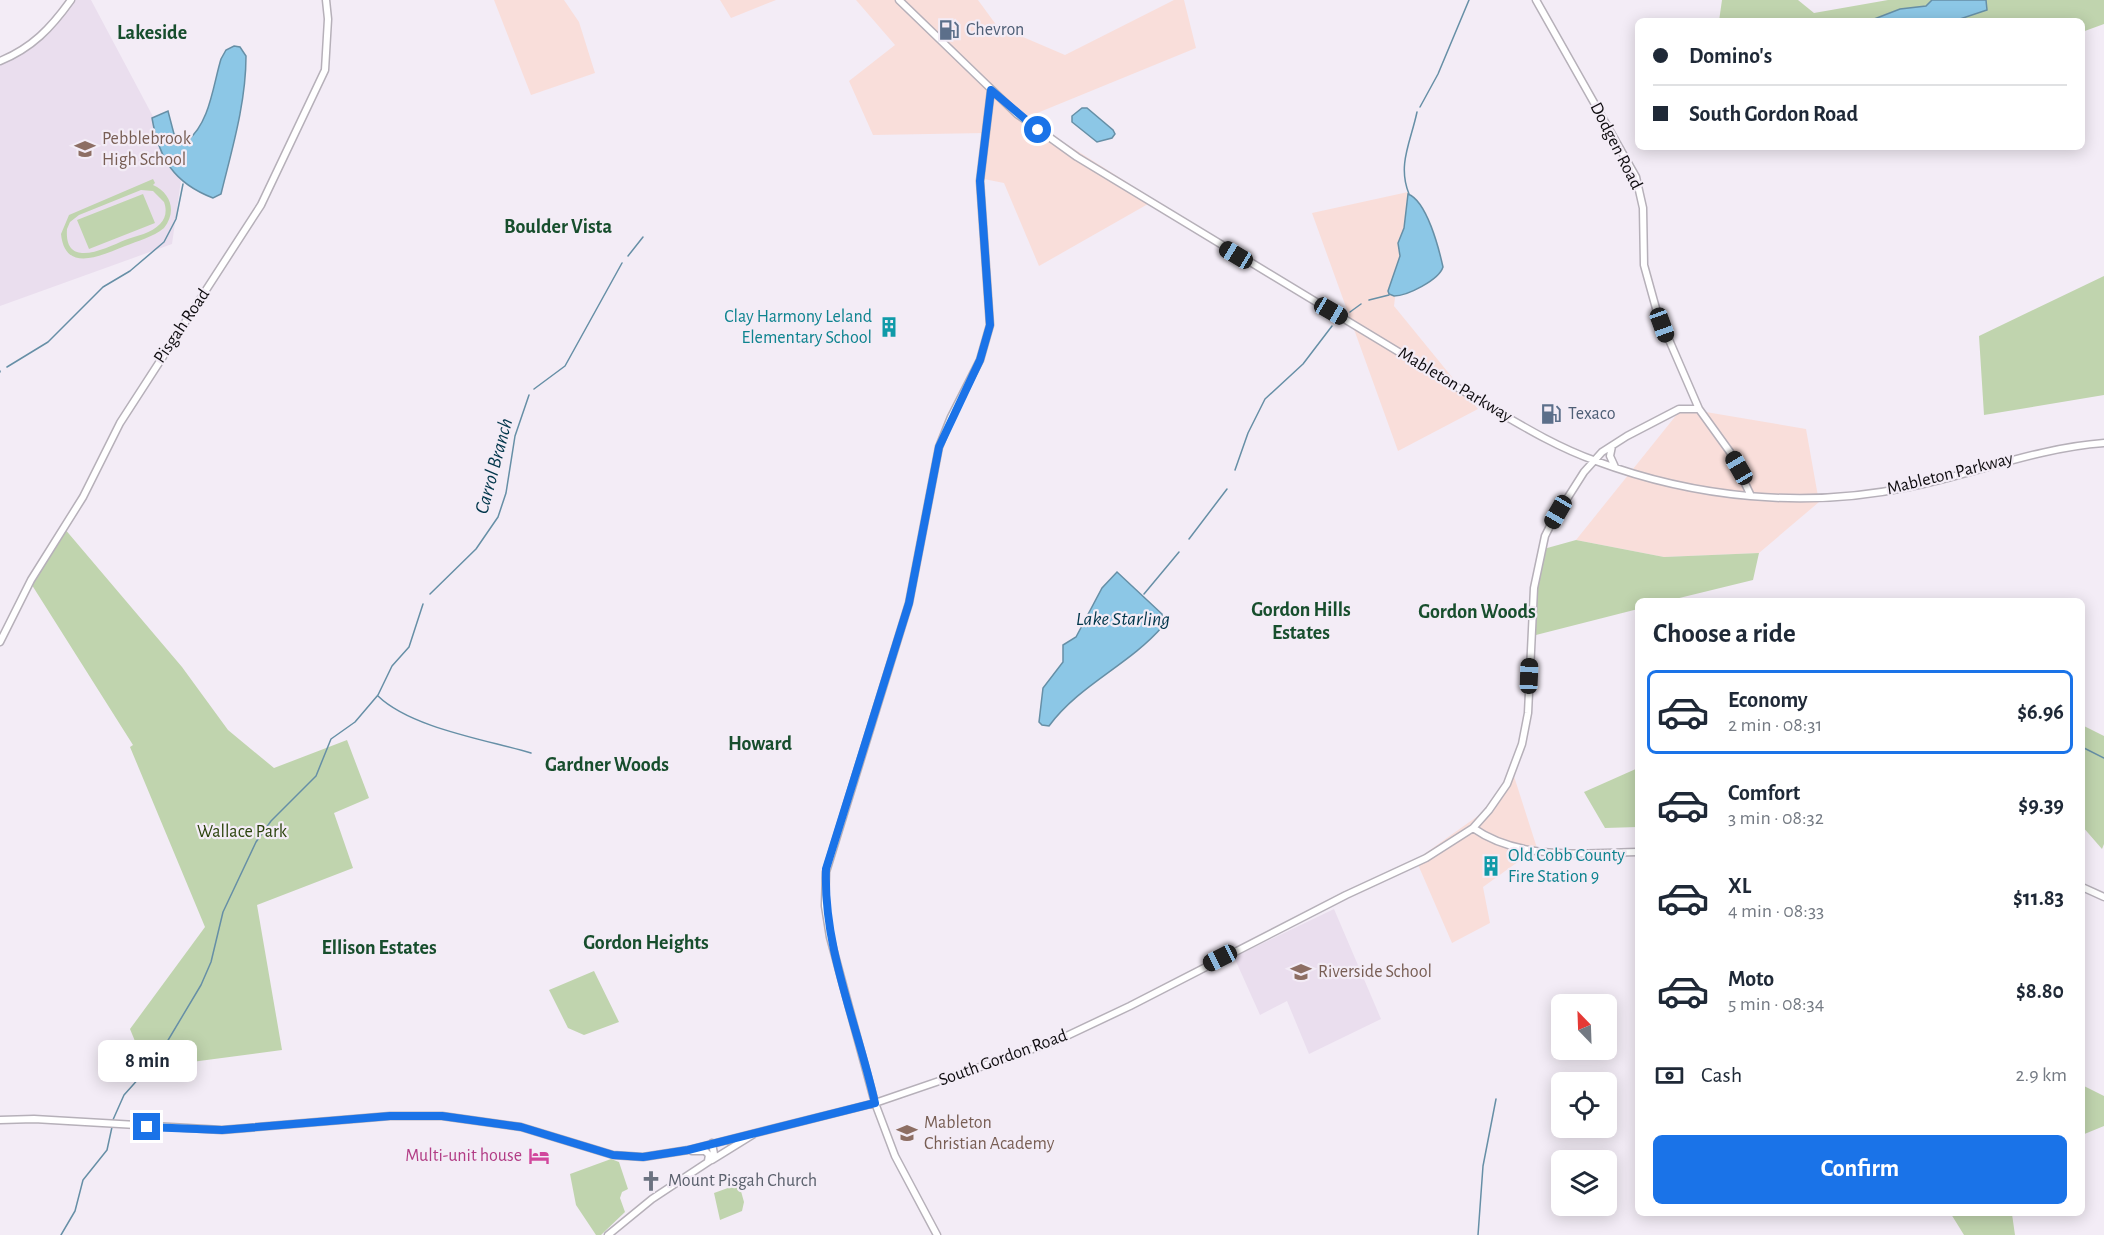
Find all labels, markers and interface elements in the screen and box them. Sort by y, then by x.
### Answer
fuel station icon: Chevron [937,18,961,42]
place label: Chevron [966,21,1024,39]
district label: Lakeside [117,23,187,43]
text: Domino's [1689,45,1772,67]
street label: Dodgen Road [1586,100,1646,192]
text: South Gordon Road [1689,103,1858,125]
route start [1024,116,1051,143]
place label: Pebblebrook High School [102,130,192,169]
school or university icon: Pebblebrook High School [73,137,97,161]
district label: Boulder Vista [504,217,612,237]
car [1216,238,1256,272]
street label: Pisgah Road [151,286,213,366]
car [1311,294,1351,328]
car [1647,305,1677,345]
place label: Clay Harmony Leland Elementary School [724,308,872,347]
building icon: Clay Harmony Leland Elementary School [877,315,901,339]
street label: Mableton Parkway [1395,344,1515,426]
fuel station icon: Texaco [1539,402,1563,426]
place label: Texaco [1568,405,1616,423]
water label: Carrol Branch [472,416,516,516]
car [1722,448,1756,488]
street label: Mableton Parkway [1885,450,2015,498]
car [1541,492,1575,532]
district label: Gordon Hills Estates [1251,600,1351,643]
district label: Gordon Woods [1418,602,1536,622]
water label: Lake Starling [1076,609,1170,629]
text: Choose a ride [1653,620,1796,647]
car [1519,658,1539,694]
icon: car [1656,685,1710,739]
text: Economy [1728,689,1808,711]
text: $6.96 [2017,701,2064,723]
text: 2 min · 08:31 [1728,715,1822,735]
district label: Howard [728,734,792,754]
district label: Gardner Woods [545,755,669,775]
icon: car [1656,778,1710,832]
text: Comfort [1728,782,1800,804]
text: $9.39 [2018,794,2064,816]
text: 3 min · 08:32 [1728,808,1824,828]
park label: Wallace Park [197,823,288,841]
place label: Old Cobb County Fire Station 9 [1508,847,1625,886]
building icon: Old Cobb County Fire Station 9 [1479,854,1503,878]
icon: car [1656,871,1710,925]
text: XL [1728,875,1751,897]
text: $11.83 [2013,887,2064,909]
text: 4 min · 08:33 [1728,901,1824,921]
district label: Gordon Heights [583,933,709,953]
district label: Ellison Estates [321,938,437,958]
car [1200,942,1240,974]
school or university icon: Riverside School [1289,960,1313,984]
place label: Riverside School [1318,963,1432,981]
icon: car [1656,964,1710,1018]
text: Moto [1728,968,1774,990]
text: $8.80 [2016,980,2064,1002]
north arrow [1551,994,1617,1060]
map controls [1551,994,1617,1216]
text: 5 min · 08:34 [1728,994,1824,1014]
street label: South Gordon Road [936,1026,1070,1090]
callout: 8 min [98,1040,196,1082]
text: 8 min [125,1051,170,1071]
icon: cash [1653,1059,1686,1092]
text: Cash [1701,1064,1742,1086]
text: 2.9 km [2016,1065,2067,1085]
button: locate [1551,1072,1617,1138]
route end [133,1113,160,1140]
place label: Mableton Christian Academy [924,1114,1055,1153]
school or university icon: Mableton Christian Academy [895,1121,919,1145]
button: Confirm [1653,1135,2067,1204]
hotel icon: Multi-unit house [527,1144,551,1168]
place label: Multi-unit house [405,1147,522,1165]
button: layers [1551,1150,1617,1216]
church icon: Mount Pisgah Church [639,1169,663,1193]
place label: Mount Pisgah Church [668,1172,817,1190]

